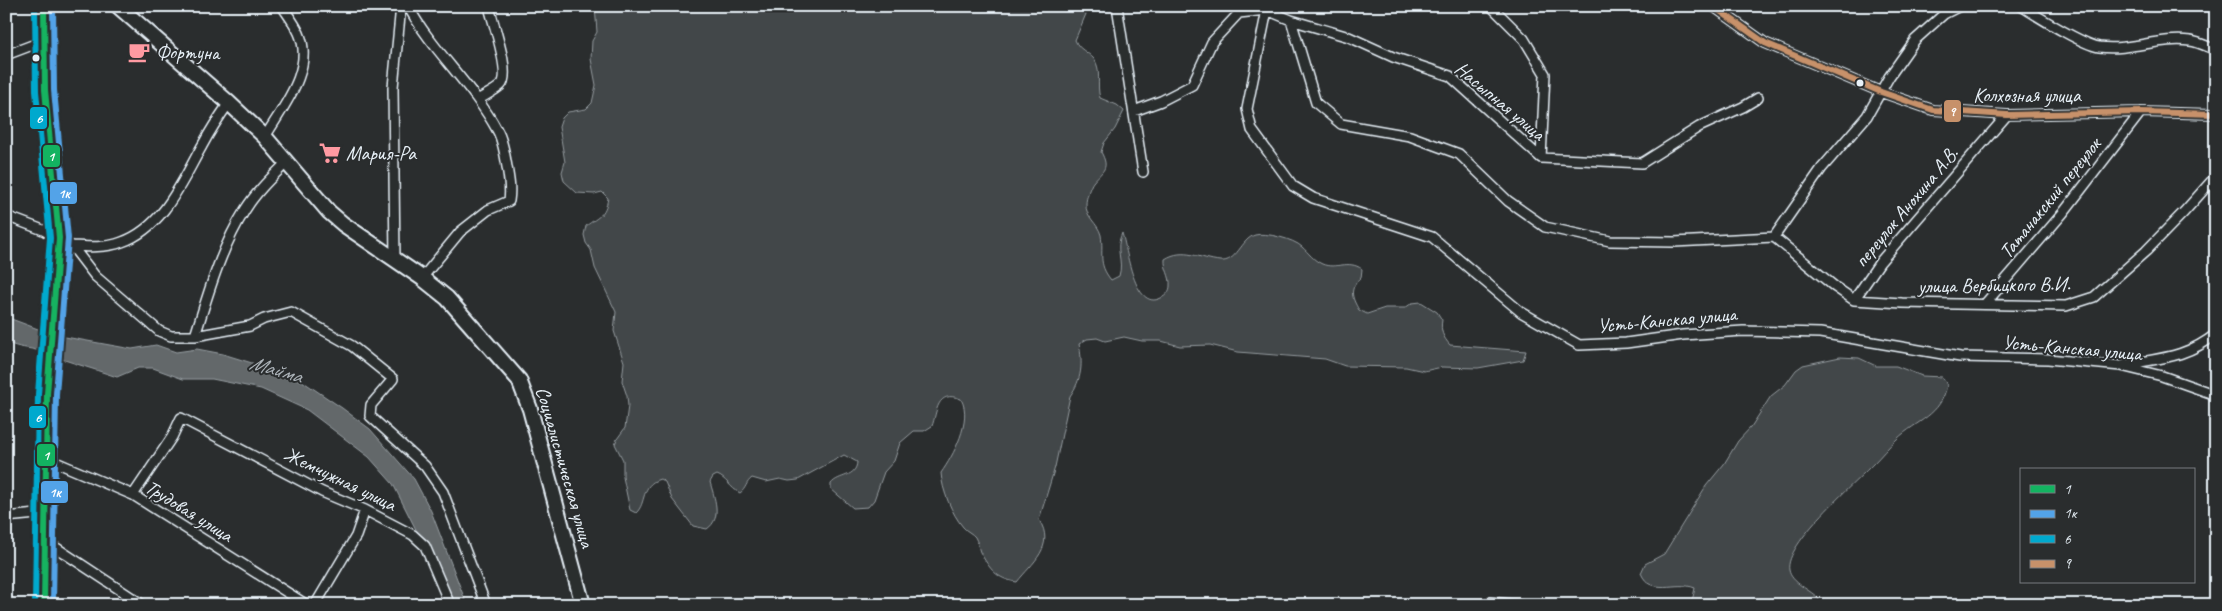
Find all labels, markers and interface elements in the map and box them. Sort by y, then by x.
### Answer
cafe icon: Фортуна [126,39,152,65]
place label: Фортуна [156,40,221,65]
unlabelled marker [31,53,41,63]
street label: Насыпная улица [1450,56,1552,147]
unlabelled marker [1855,78,1865,88]
street label: Колхозная улица [1973,83,2082,108]
line badge: 9 [1943,99,1962,123]
text: 9 [1949,103,1957,120]
line badge: 6 [29,106,48,130]
text: 6 [36,110,44,127]
street label: Татанакский переулок [1994,131,2107,263]
supermarket icon: Мария-Ра [317,140,343,166]
place label: Мария-Ра [346,141,417,166]
street label: переулок Анохина А.В. [1848,142,1964,272]
line badge: 1 [42,144,61,168]
text: 1 [48,148,56,165]
line badge: 1к [49,181,78,205]
text: 1к [58,185,71,202]
street label: улица Вербицкого В.И. [1917,271,2070,299]
street label: Усть-Канская улица [1596,301,1739,339]
street label: Усть-Канская улица [2001,329,2144,367]
water label: Майма [247,349,307,389]
street label: Социалистическая улица [530,384,600,552]
line badge: 6 [28,405,47,429]
text: 6 [35,409,43,426]
street label: Жемчужная улица [280,441,401,517]
line badge: 1 [36,443,56,467]
text: 1 [43,447,51,464]
legend [2020,468,2194,584]
street label: Трудовая улица [141,474,238,548]
line badge: 1к [40,480,69,504]
text: 1 [2064,480,2072,499]
text: 1к [49,484,62,501]
text: 1к [2064,504,2078,523]
text: 6 [2064,530,2072,549]
text: 9 [2064,554,2072,573]

